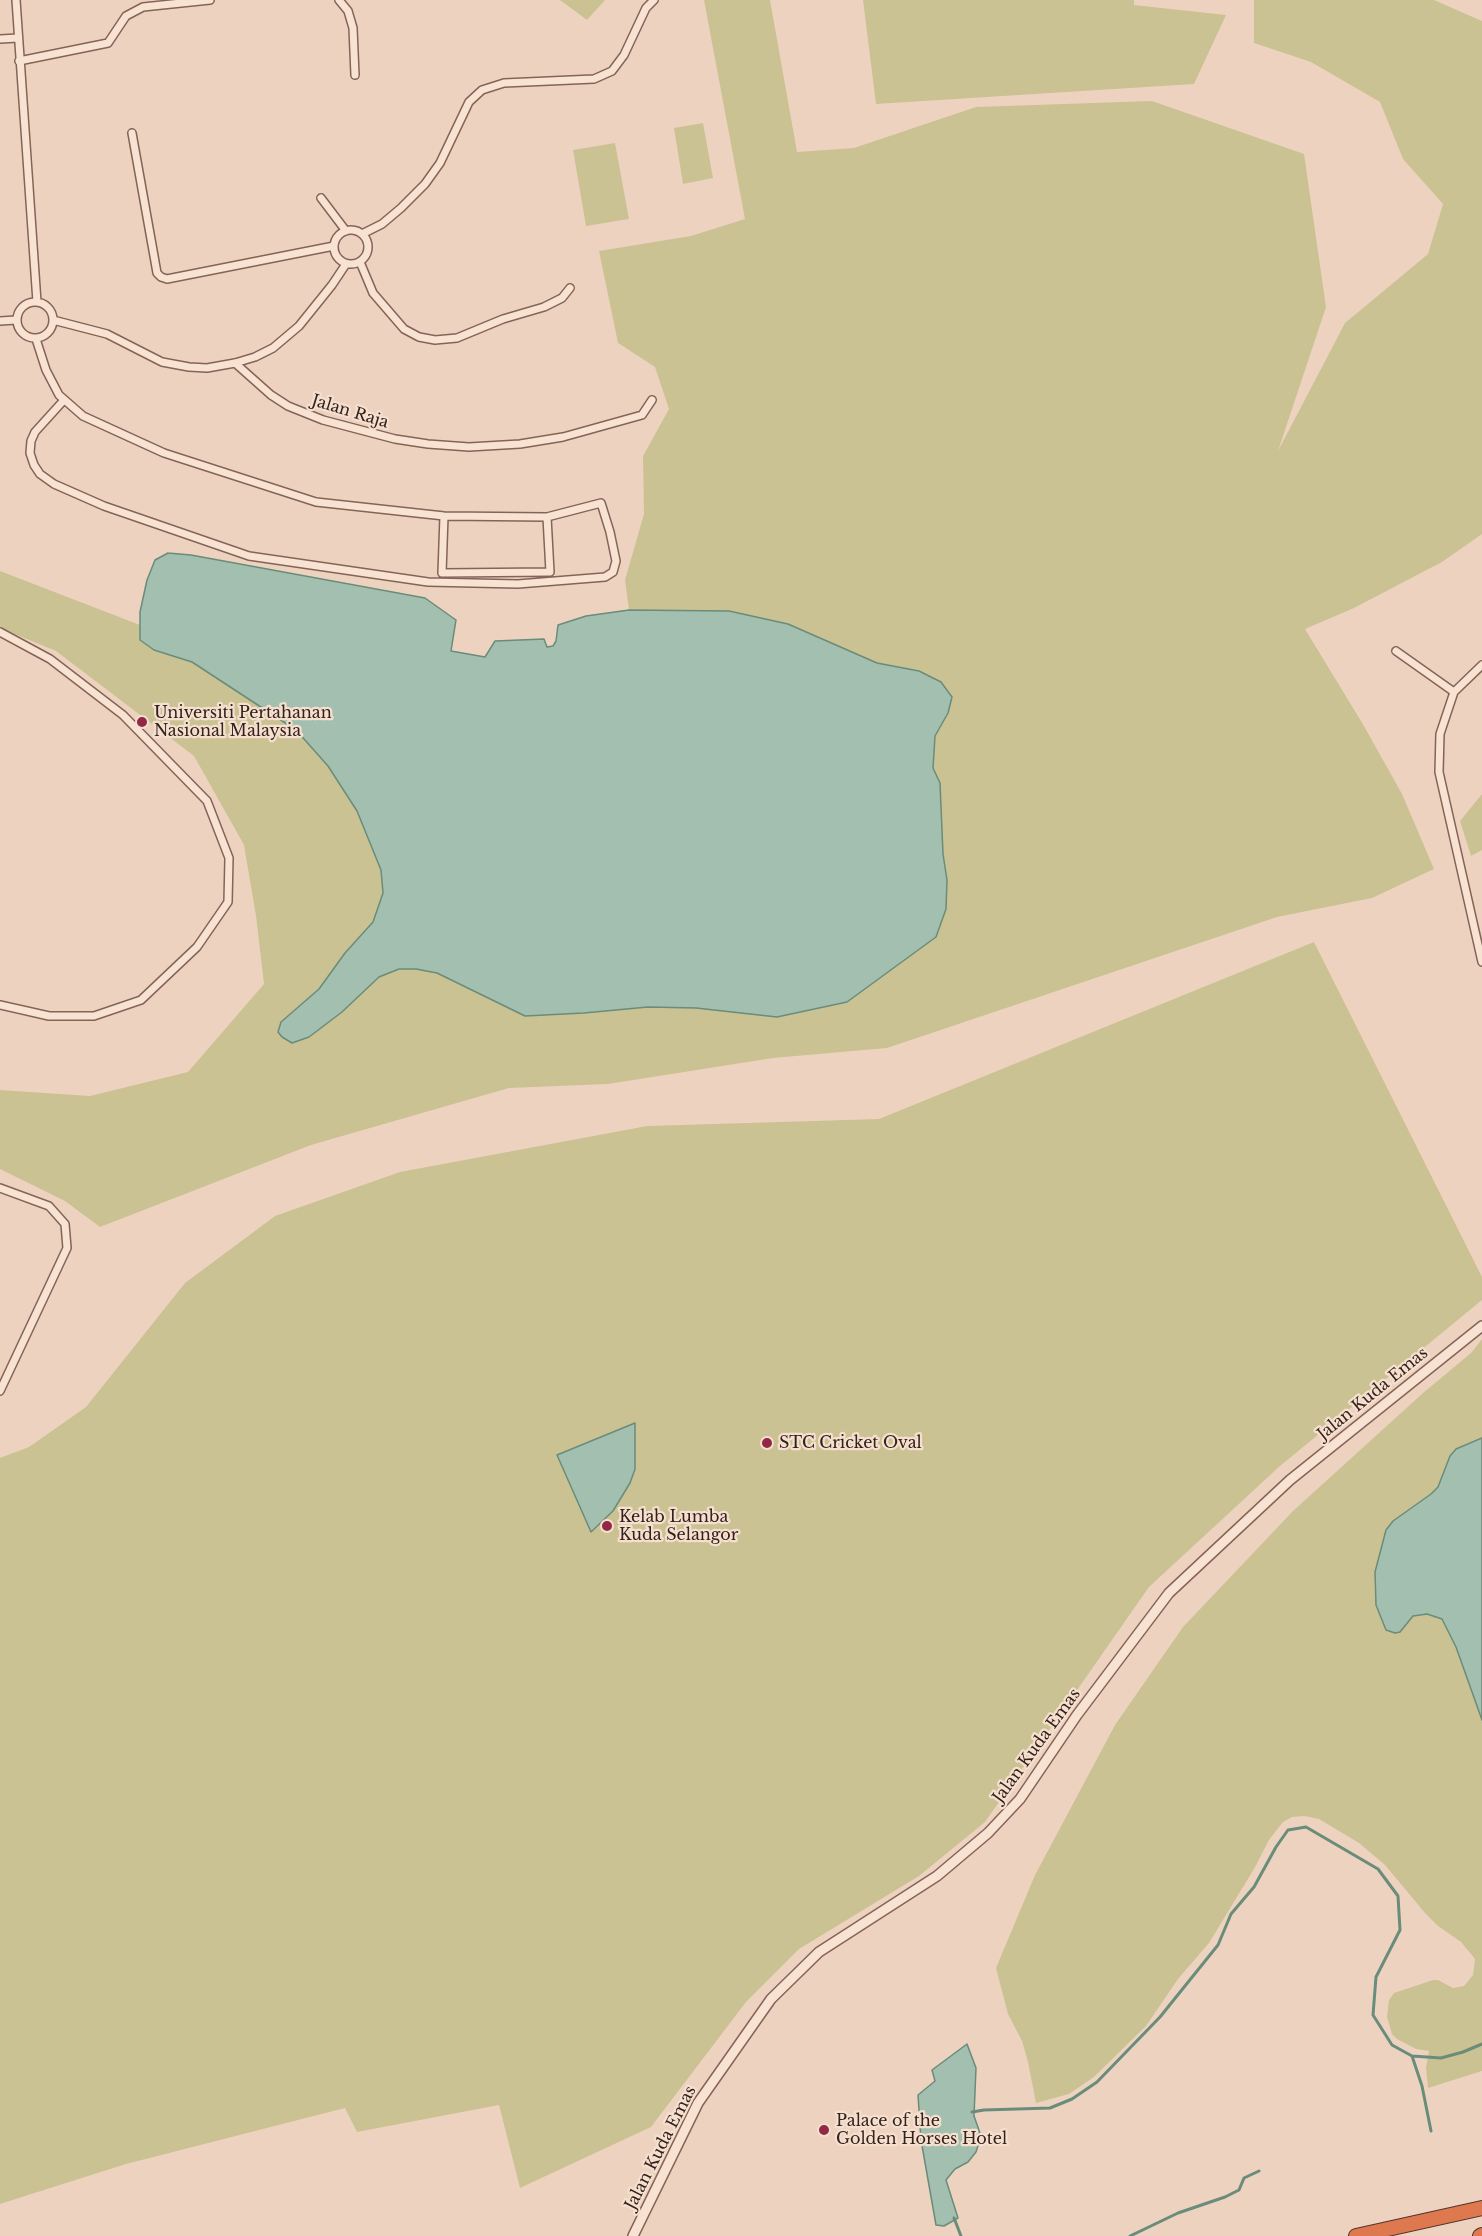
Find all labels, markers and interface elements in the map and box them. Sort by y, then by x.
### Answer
street label: Jalan Raja [309,391,391,433]
place label: Universiti Pertahanan Nasional Malaysia [154,703,332,741]
marker: Universiti Pertahanan Nasional Malaysia [135,715,149,729]
street label: Jalan Kuda Emas [1314,1344,1432,1444]
place label: STC Cricket Oval [779,1433,922,1453]
marker: STC Cricket Oval [760,1436,774,1450]
place label: Kelab Lumba Kuda Selangor [619,1507,738,1545]
marker: Kelab Lumba Kuda Selangor [600,1519,614,1533]
street label: Jalan Kuda Emas [989,1685,1085,1807]
street label: Jalan Kuda Emas [621,2083,701,2213]
place label: Palace of the Golden Horses Hotel [836,2111,1007,2149]
marker: Palace of the Golden Horses Hotel [817,2123,831,2137]

